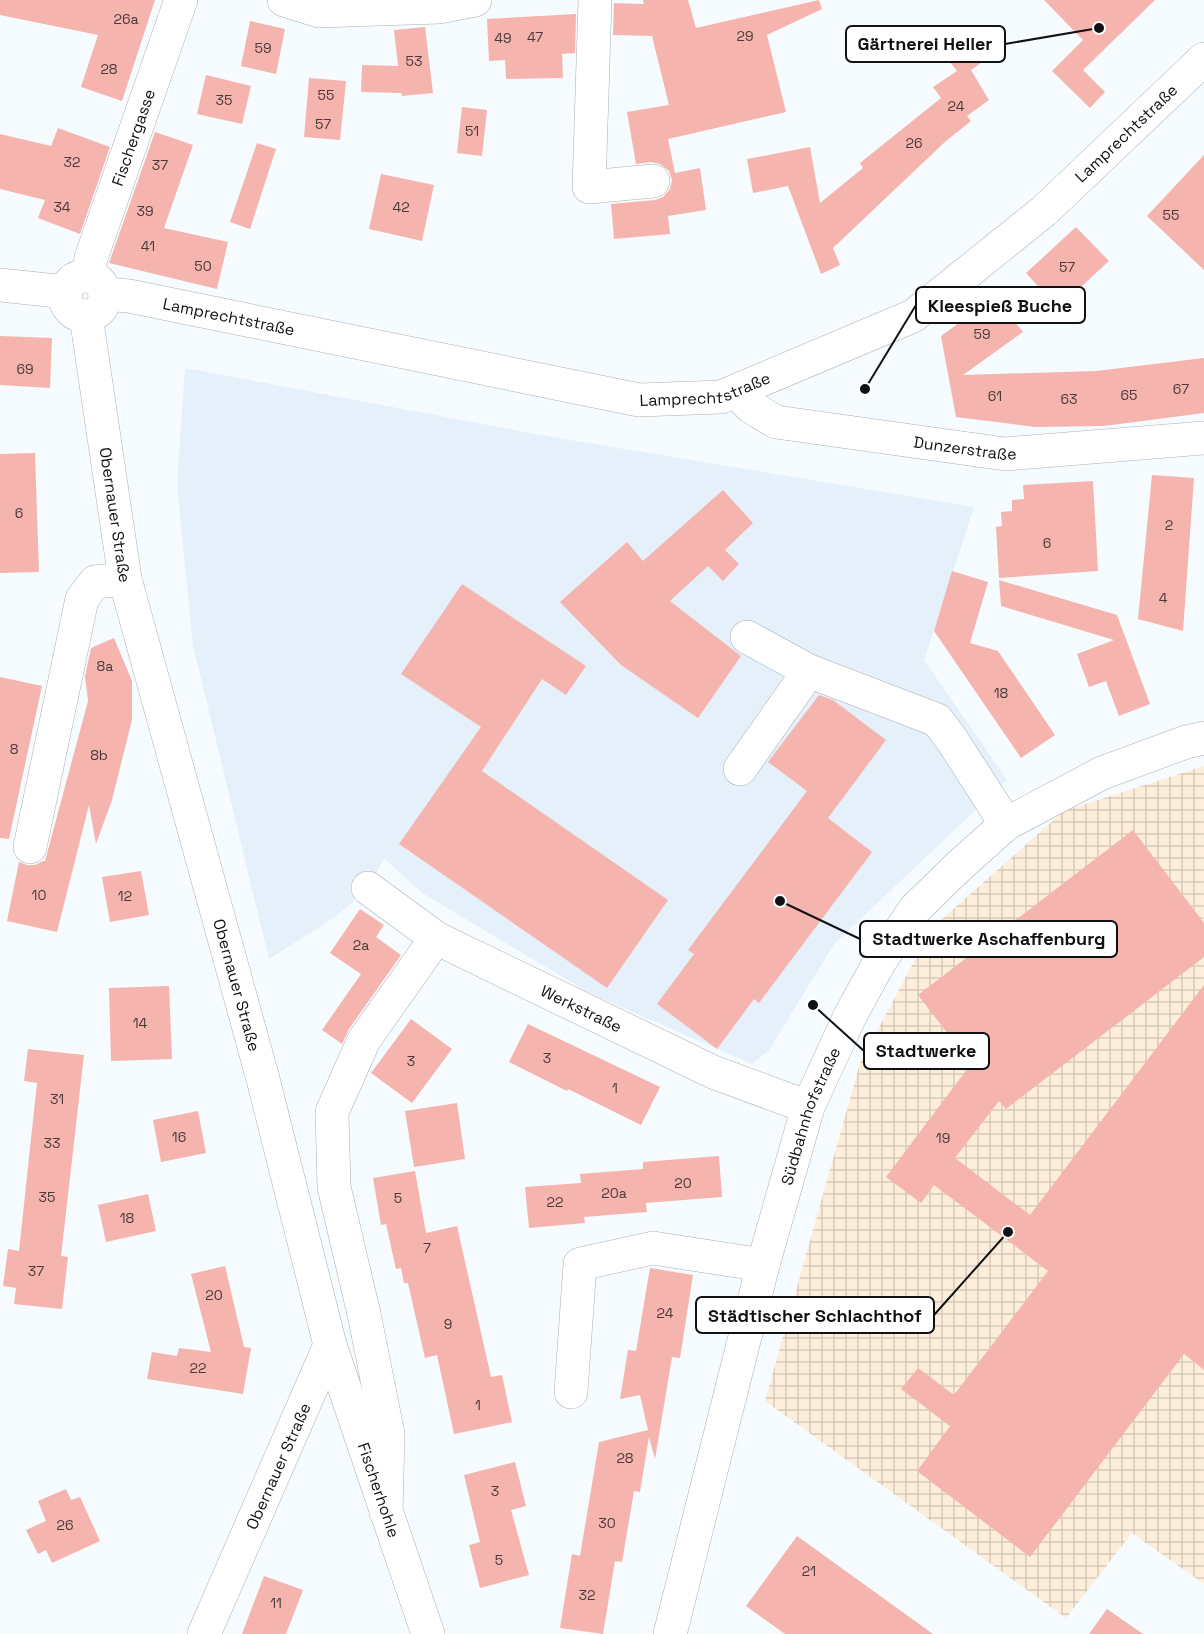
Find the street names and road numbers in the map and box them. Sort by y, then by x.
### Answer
street label: Lamprechtstraße [1071,80,1182,187]
street label: Fischergasse [107,86,160,189]
street label: Lamprechtstraße [161,293,296,341]
street label: Lamprechtstraße [639,367,774,411]
street label: Dunzerstraße [912,431,1017,465]
street label: Obernauer Straße [95,446,135,584]
street label: Obernauer Straße [208,916,265,1054]
street label: Werkstraße [537,980,625,1037]
street label: Südbahnhofstraße [776,1044,845,1188]
street label: Obernauer Straße [241,1400,316,1533]
street label: Fischerhohle [353,1440,404,1540]

